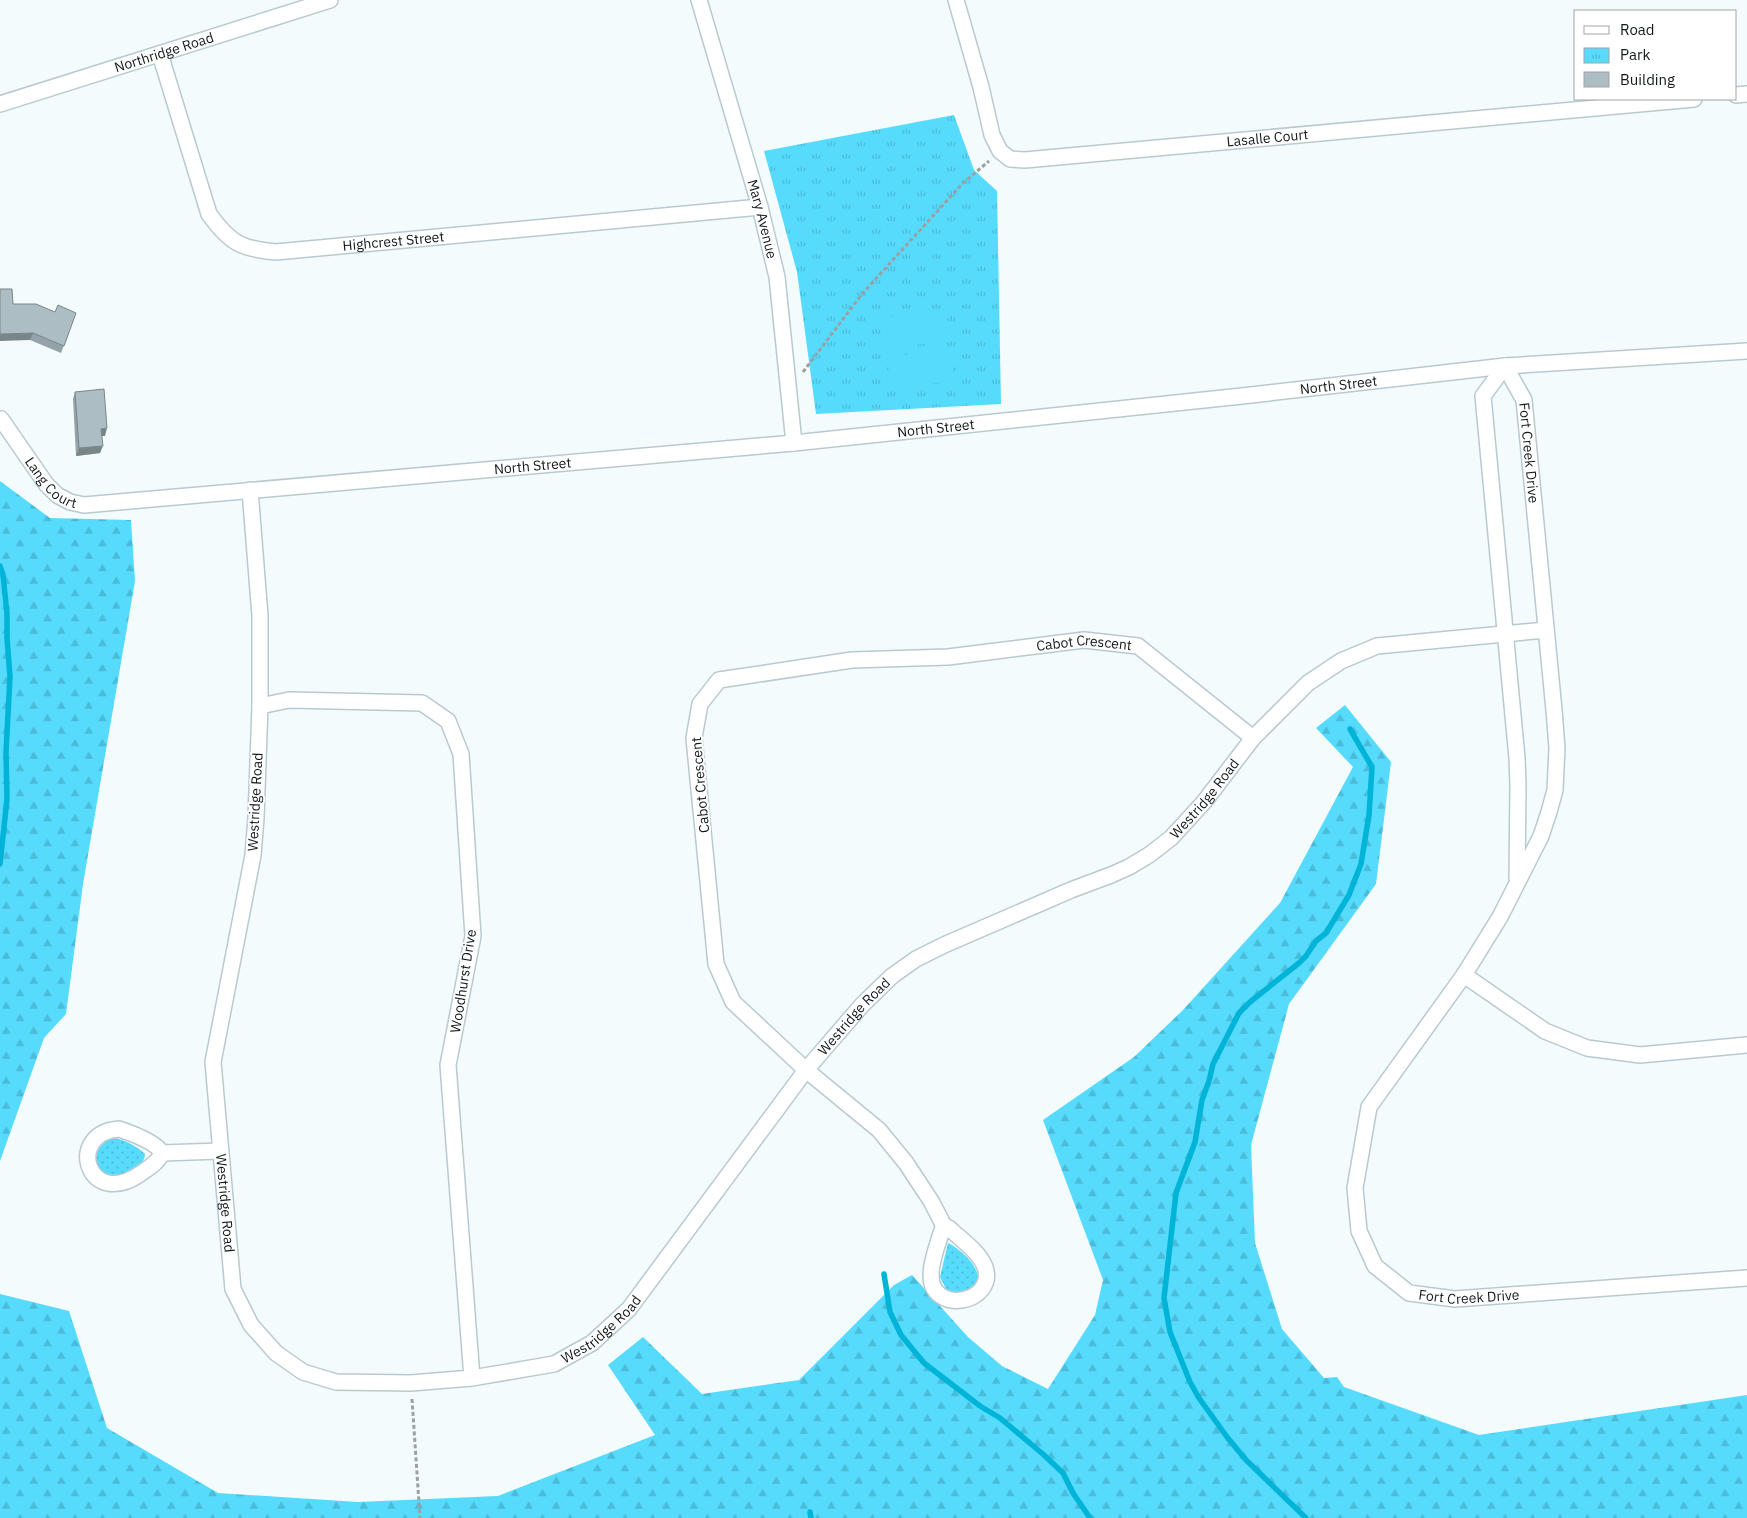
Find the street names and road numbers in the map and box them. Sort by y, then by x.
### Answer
street label: Northridge Road [112,28,216,76]
street label: Lasalle Court [1226,125,1309,151]
street label: Mary Avenue [743,177,781,261]
street label: Highcrest Street [342,227,445,255]
street label: North Street [1299,372,1378,398]
street label: Fort Creek Drive [1515,402,1543,504]
street label: North Street [896,415,975,441]
street label: Lang Court [21,453,78,512]
street label: North Street [493,453,572,478]
street label: Cabot Crescent [1035,631,1133,655]
street label: Cabot Crescent [687,736,713,834]
street label: Westridge Road [243,752,267,852]
street label: Westridge Road [1166,755,1243,842]
street label: Woodhurst Drive [446,928,480,1034]
street label: Westridge Road [814,974,894,1059]
street label: Westridge Road [212,1153,239,1253]
street label: Fort Creek Drive [1418,1285,1520,1308]
street label: Westridge Road [558,1292,645,1367]

